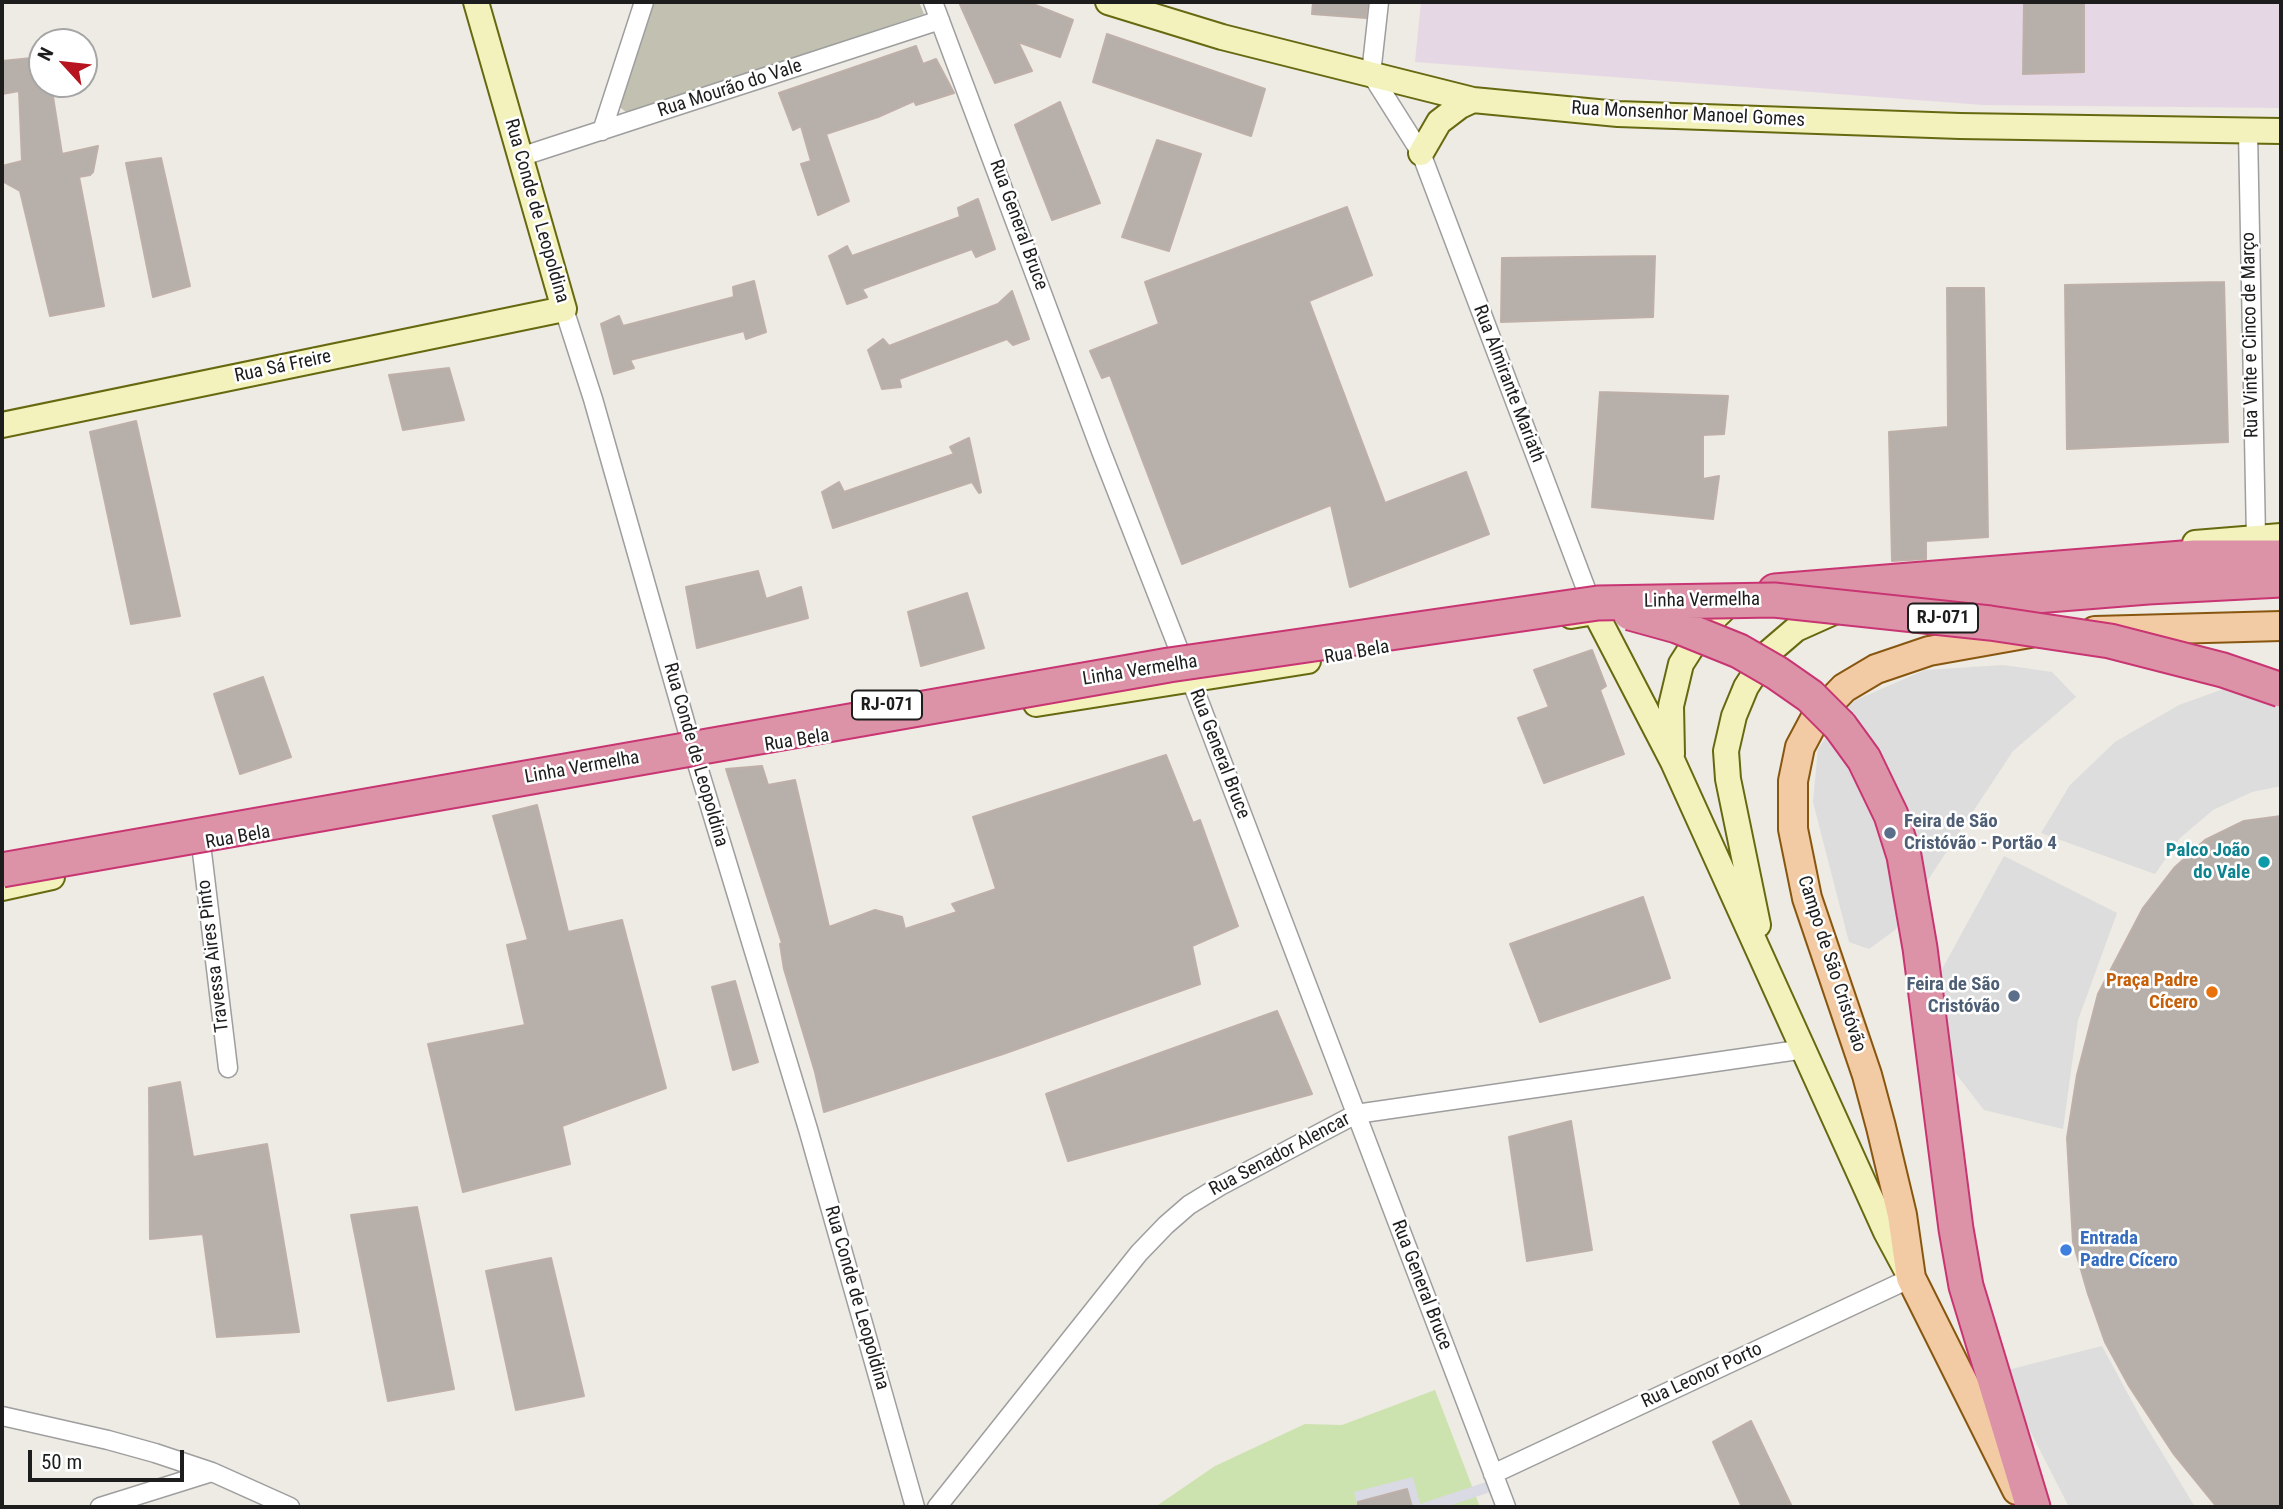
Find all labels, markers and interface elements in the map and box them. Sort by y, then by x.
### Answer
north arrow [28,28,98,98]
text: N [33,44,59,65]
street label: Rua Mourão do Vale [655,55,805,123]
street label: Rua Monsenhor Manoel Gomes [1571,97,1805,133]
street label: Rua Conde de Leopoldina [499,116,573,306]
street label: Rua General Bruce [984,157,1052,293]
street label: Rua Vinte e Cinco de Março [2238,232,2264,438]
street label: Rua Almirante Mariath [1467,302,1549,466]
street label: Rua Sá Freire [233,346,333,388]
street label: Linha Vermelha [1644,589,1760,613]
road number: RJ-071 [1908,604,1978,632]
street label: Rua Bela [1323,636,1391,670]
street label: Linha Vermelha [1081,651,1199,691]
street label: Rua Conde de Leopoldina [658,660,732,850]
street label: Rua General Bruce [1184,686,1254,822]
road number: RJ-071 [852,690,922,720]
street label: Rua Bela [763,725,831,757]
street label: Linha Vermelha [523,747,641,789]
place label: Feira de São Cristóvão - Portão 4 [1904,811,2057,855]
street label: Rua Bela [204,821,272,855]
marker: Feira de São Cristóvão - Portão 4 [1882,825,1898,841]
place label: Palco João do Vale [2166,840,2250,884]
marker: Palco João do Vale [2256,854,2272,870]
street label: Campo de São Cristóvão [1792,873,1870,1055]
street label: Travessa Aires Pinto [193,879,235,1033]
place label: Praça Padre Cícero [2106,970,2198,1014]
place label: Feira de São Cristóvão [1906,974,2000,1018]
marker: Praça Padre Cícero [2204,984,2220,1000]
marker: Feira de São Cristóvão [2006,988,2022,1004]
street label: Rua Senador Alencar [1206,1108,1354,1202]
street label: Rua Conde de Leopoldina [819,1203,893,1393]
street label: Rua General Bruce [1386,1217,1456,1353]
place label: Entrada Padre Cícero [2080,1228,2178,1272]
marker: Entrada Padre Cícero [2058,1242,2074,1258]
street label: Rua Leonor Porto [1638,1338,1766,1414]
scale bar [32,1436,187,1480]
text: 50 m [41,1450,82,1474]

